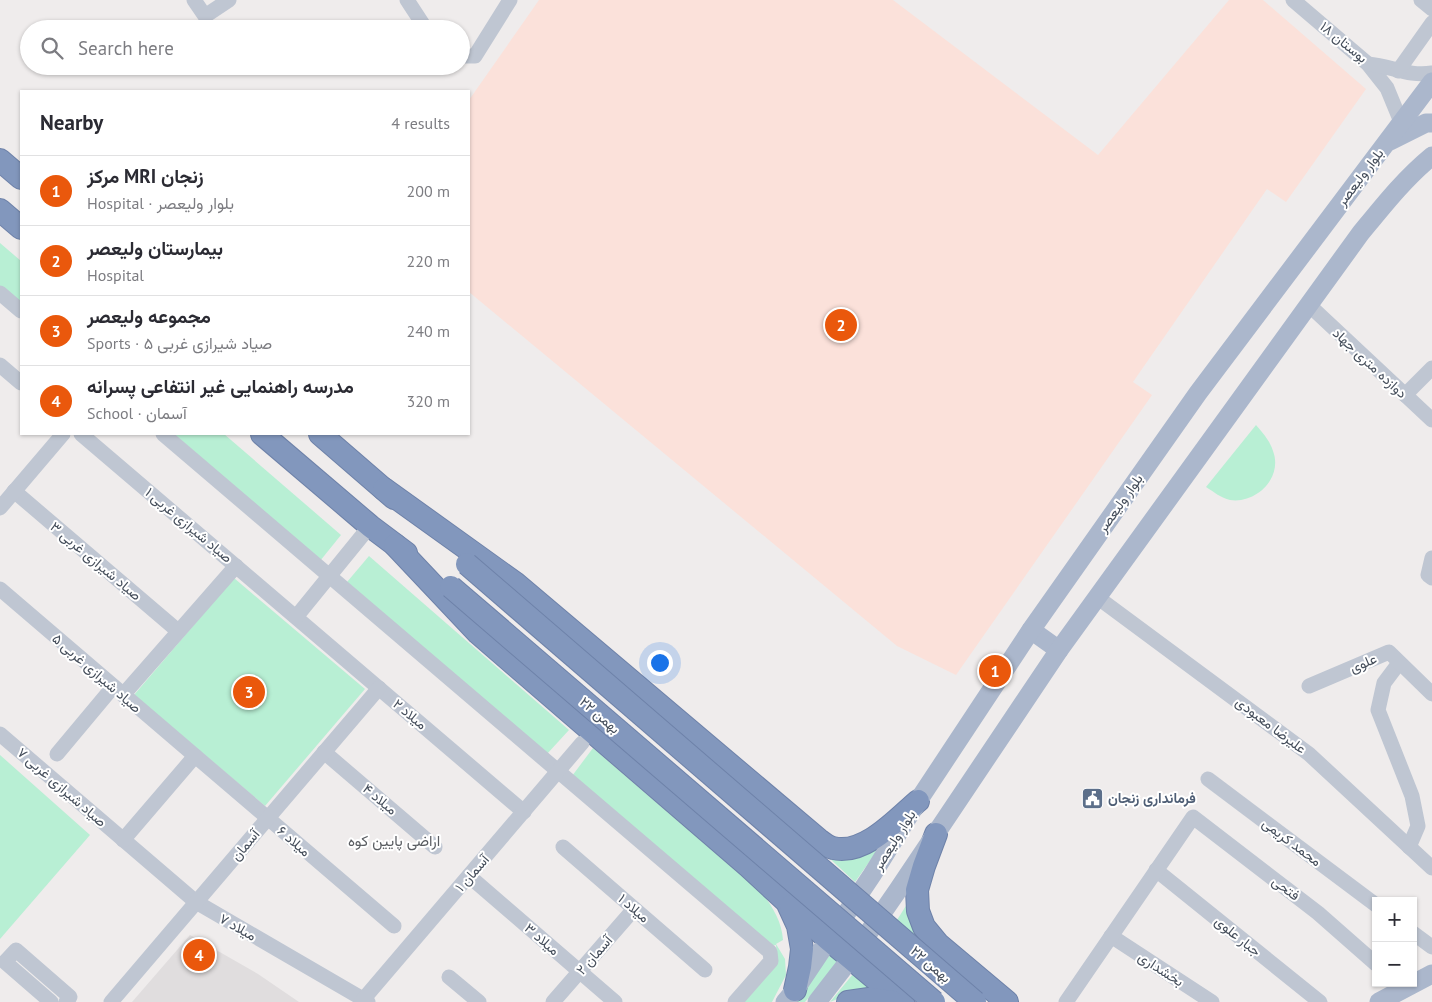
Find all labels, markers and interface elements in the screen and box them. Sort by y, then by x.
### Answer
street label: بوستان ۱۸ [1317,17,1371,67]
search box [20,20,470,75]
icon: search [38,34,66,62]
text: Search here [78,36,174,60]
text: Nearby [40,109,103,136]
text: 4 results [391,113,450,133]
street label: بلوار ولیعصر [1332,145,1387,210]
text: مرکز MRI زنجان [87,164,204,188]
text: 1 [51,181,61,201]
text: 200 m [407,181,450,201]
text: Hospital · بلوار ولیعصر [87,193,234,213]
text: بیمارستان ولیعصر [87,236,223,260]
text: 2 [51,251,61,271]
text: 220 m [407,251,450,271]
text: Hospital [87,265,144,285]
text: مجموعه ولیعصر [87,304,211,328]
pin: 2 [825,306,857,344]
text: 3 [51,321,61,341]
text: 240 m [407,321,450,341]
street label: دوازده متری جهاد [1329,324,1411,402]
text: Sports · صیاد شیرازی غربی ۵ [87,333,272,353]
text: مدرسه راهنمایی غیر انتفاعی پسرانه [87,374,354,398]
text: 4 [51,391,61,411]
text: 320 m [407,391,450,411]
text: School · آسمان [87,403,187,423]
street label: بلوار ولیعصر [1093,470,1147,537]
street label: صیاد شیرازی غربی ۱ [142,483,236,567]
street label: صیاد شیرازی غربی ۳ [47,518,145,605]
street label: صیاد شیرازی غربی ۵ [49,629,146,717]
street label: علوی [1347,649,1379,677]
your location [647,650,673,676]
pin: 1 [979,652,1011,690]
pin: 3 [233,673,265,711]
street label: ۲۲ بهمن [576,693,624,737]
street label: علیرضا معبودی [1232,693,1310,757]
street label: میلاد ۲ [389,695,431,733]
street label: صیاد شیرازی غربی ۷ [14,743,111,831]
street label: میلاد ۴ [359,779,401,819]
public building icon: فرمانداری زنجان [1080,786,1104,810]
place label: فرمانداری زنجان [1108,789,1196,807]
street label: بلوار ولیعصر [868,807,919,874]
street label: محمد کریمی [1259,814,1325,870]
street label: میلاد ۶ [274,822,314,860]
street label: آسمان [227,824,264,864]
district label: اراضی پایین کوه [348,831,440,851]
street label: آسمان ۱ [451,849,494,895]
street label: فتحی [1269,872,1303,904]
street label: میلاد ۱ [615,890,653,926]
map controls [1372,897,1417,987]
button: + [1372,897,1417,942]
street label: میلاد ۷ [216,909,260,945]
street label: جبار علوی [1211,912,1265,960]
street label: میلاد ۳ [521,919,563,959]
street label: آسمان ۲ [572,930,617,978]
pin: 4 [183,936,215,974]
street label: ۲۲ بهمن [907,942,955,986]
button: − [1372,942,1417,987]
street label: بخشداری [1135,948,1187,990]

